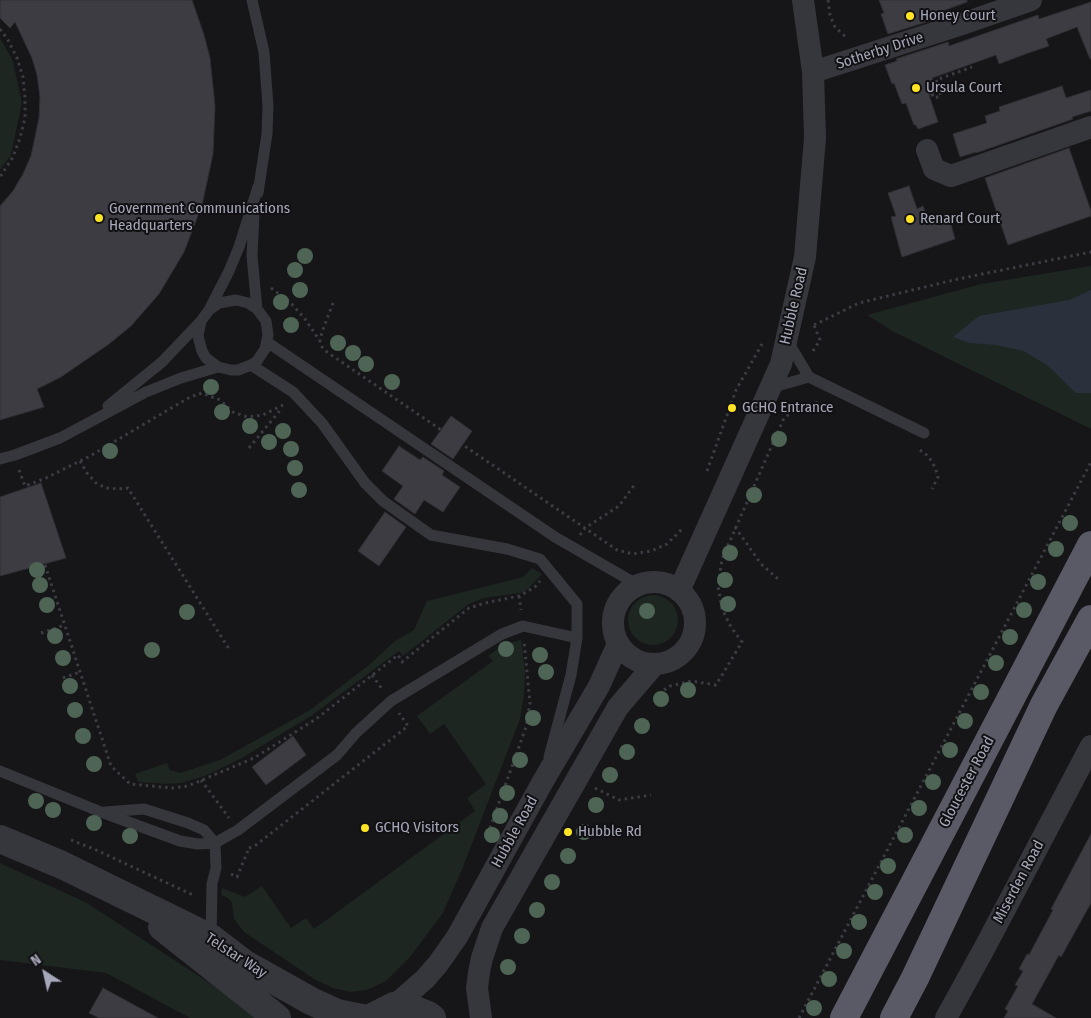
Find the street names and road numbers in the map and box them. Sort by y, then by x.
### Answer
street label: Sotherby Drive [834,28,926,74]
street label: Hubble Road [776,266,812,346]
street label: Gloucester Road [936,734,998,830]
street label: Hubble Road [488,793,542,871]
street label: Miserden Road [990,838,1048,926]
street label: Telstar Way [202,930,270,982]

